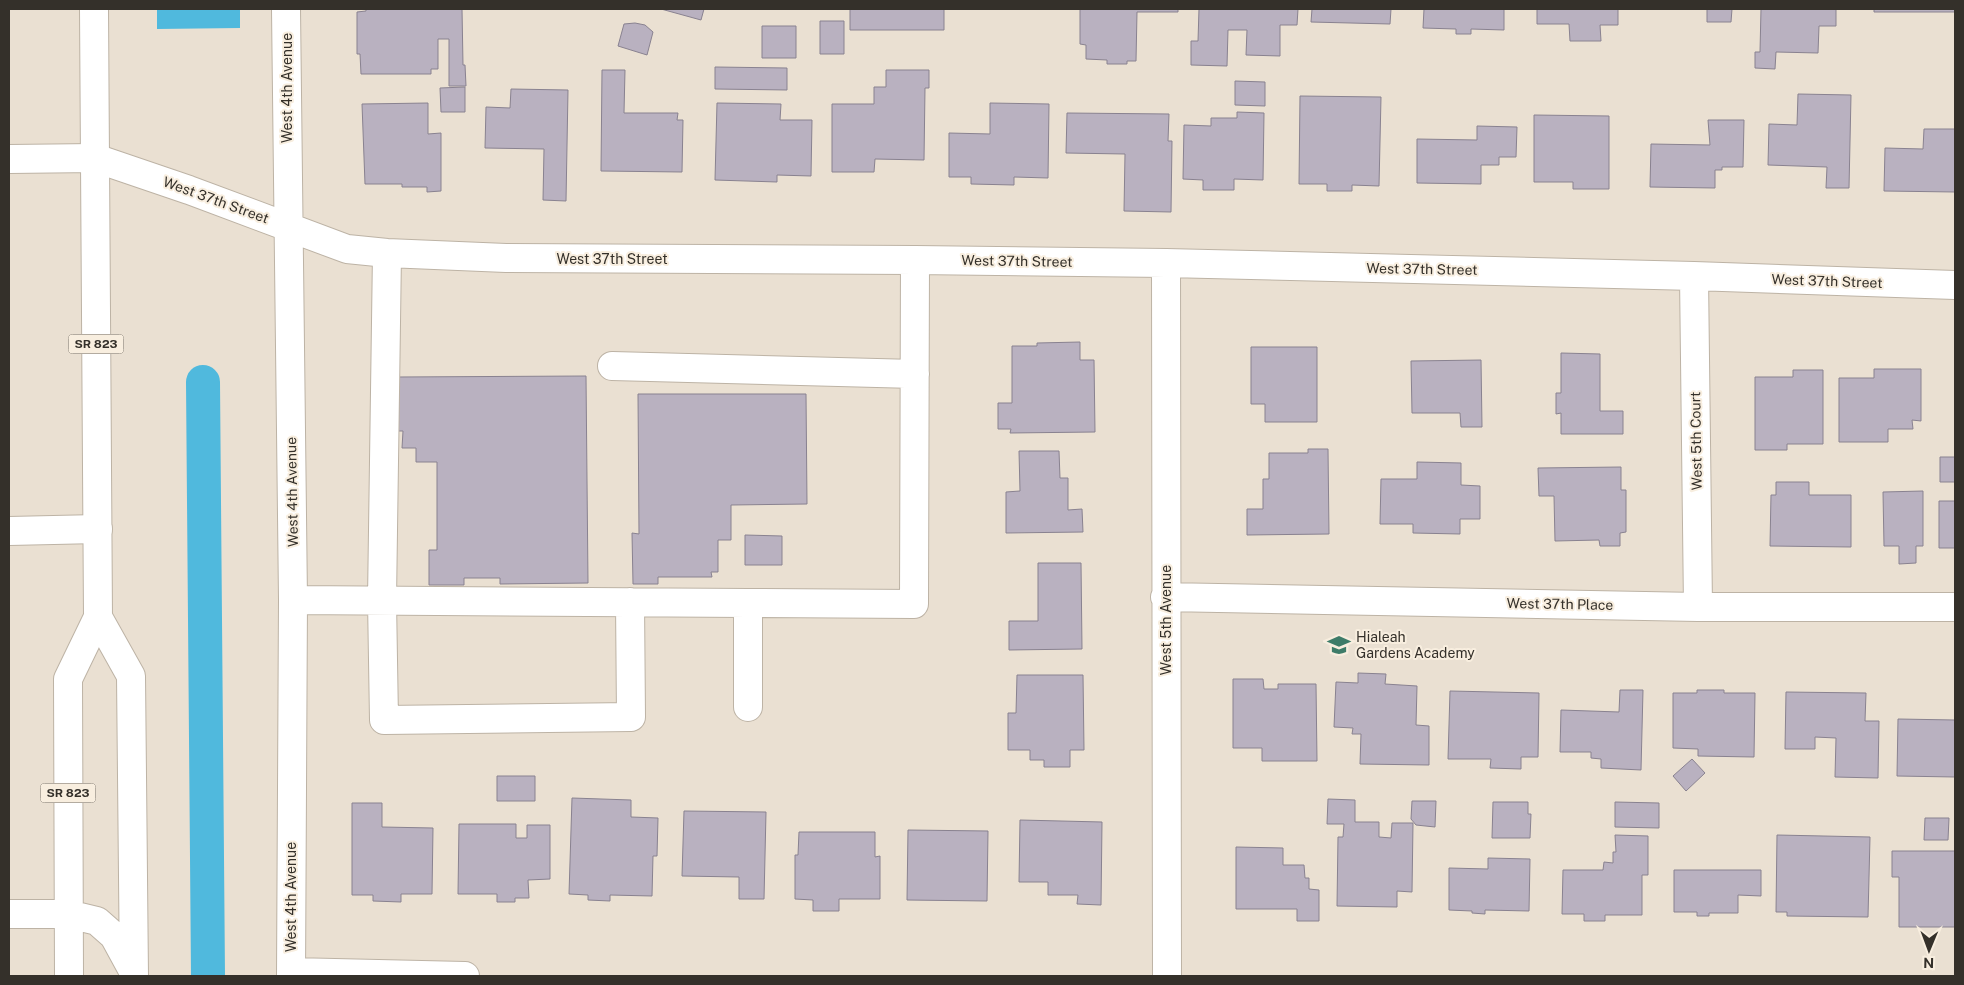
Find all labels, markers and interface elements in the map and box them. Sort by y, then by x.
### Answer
street label: West 4th Avenue [279,33,295,143]
street label: West 37th Street [161,173,271,227]
street label: West 37th Street [556,251,668,267]
street label: West 37th Street [961,252,1073,270]
street label: West 37th Street [1366,260,1478,278]
street label: West 37th Street [1771,271,1883,291]
road number: SR 823 [68,334,124,354]
street label: West 5th Court [1687,392,1705,490]
street label: West 4th Avenue [283,437,301,547]
street label: West 5th Avenue [1158,565,1174,675]
street label: West 37th Place [1507,595,1613,613]
place label: Hialeah Gardens Academy [1356,629,1475,661]
school or university icon: Hialeah Gardens Academy [1326,632,1352,658]
road number: SR 823 [40,784,96,802]
street label: West 4th Avenue [283,842,299,952]
north arrow [1904,925,1954,975]
text: N [1923,955,1934,971]

